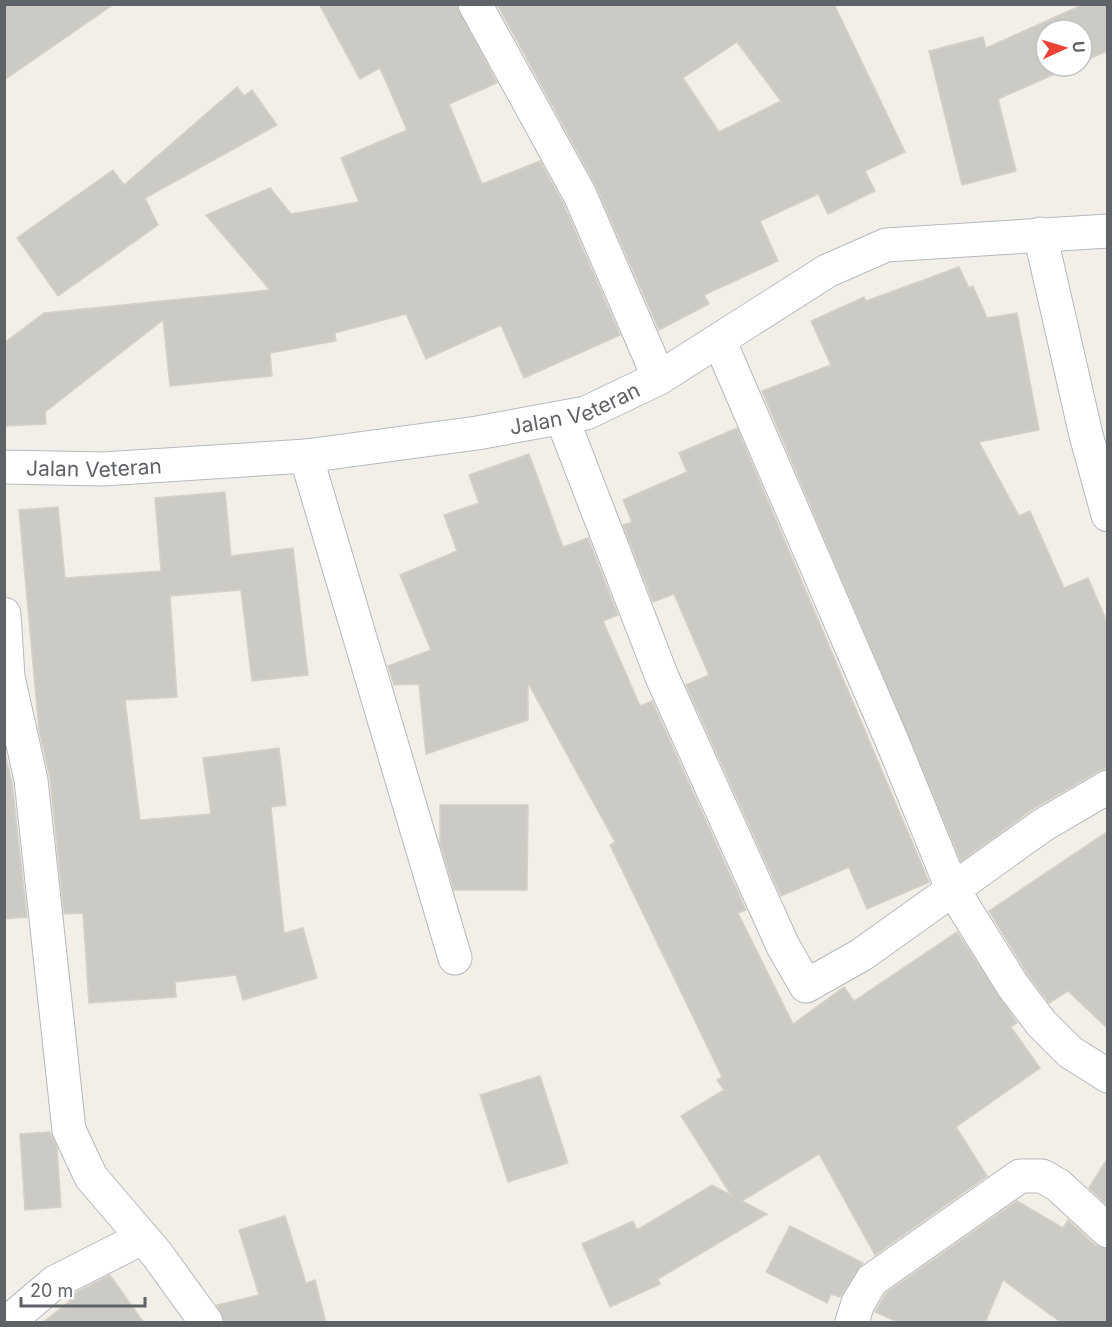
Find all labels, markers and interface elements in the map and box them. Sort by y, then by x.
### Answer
north arrow [1034,18,1094,78]
text: U [1069,40,1089,53]
street label: Jalan Veteran [507,377,644,439]
street label: Jalan Veteran [26,453,163,482]
scale bar [21,1270,146,1308]
text: 20 m [30,1280,73,1301]

